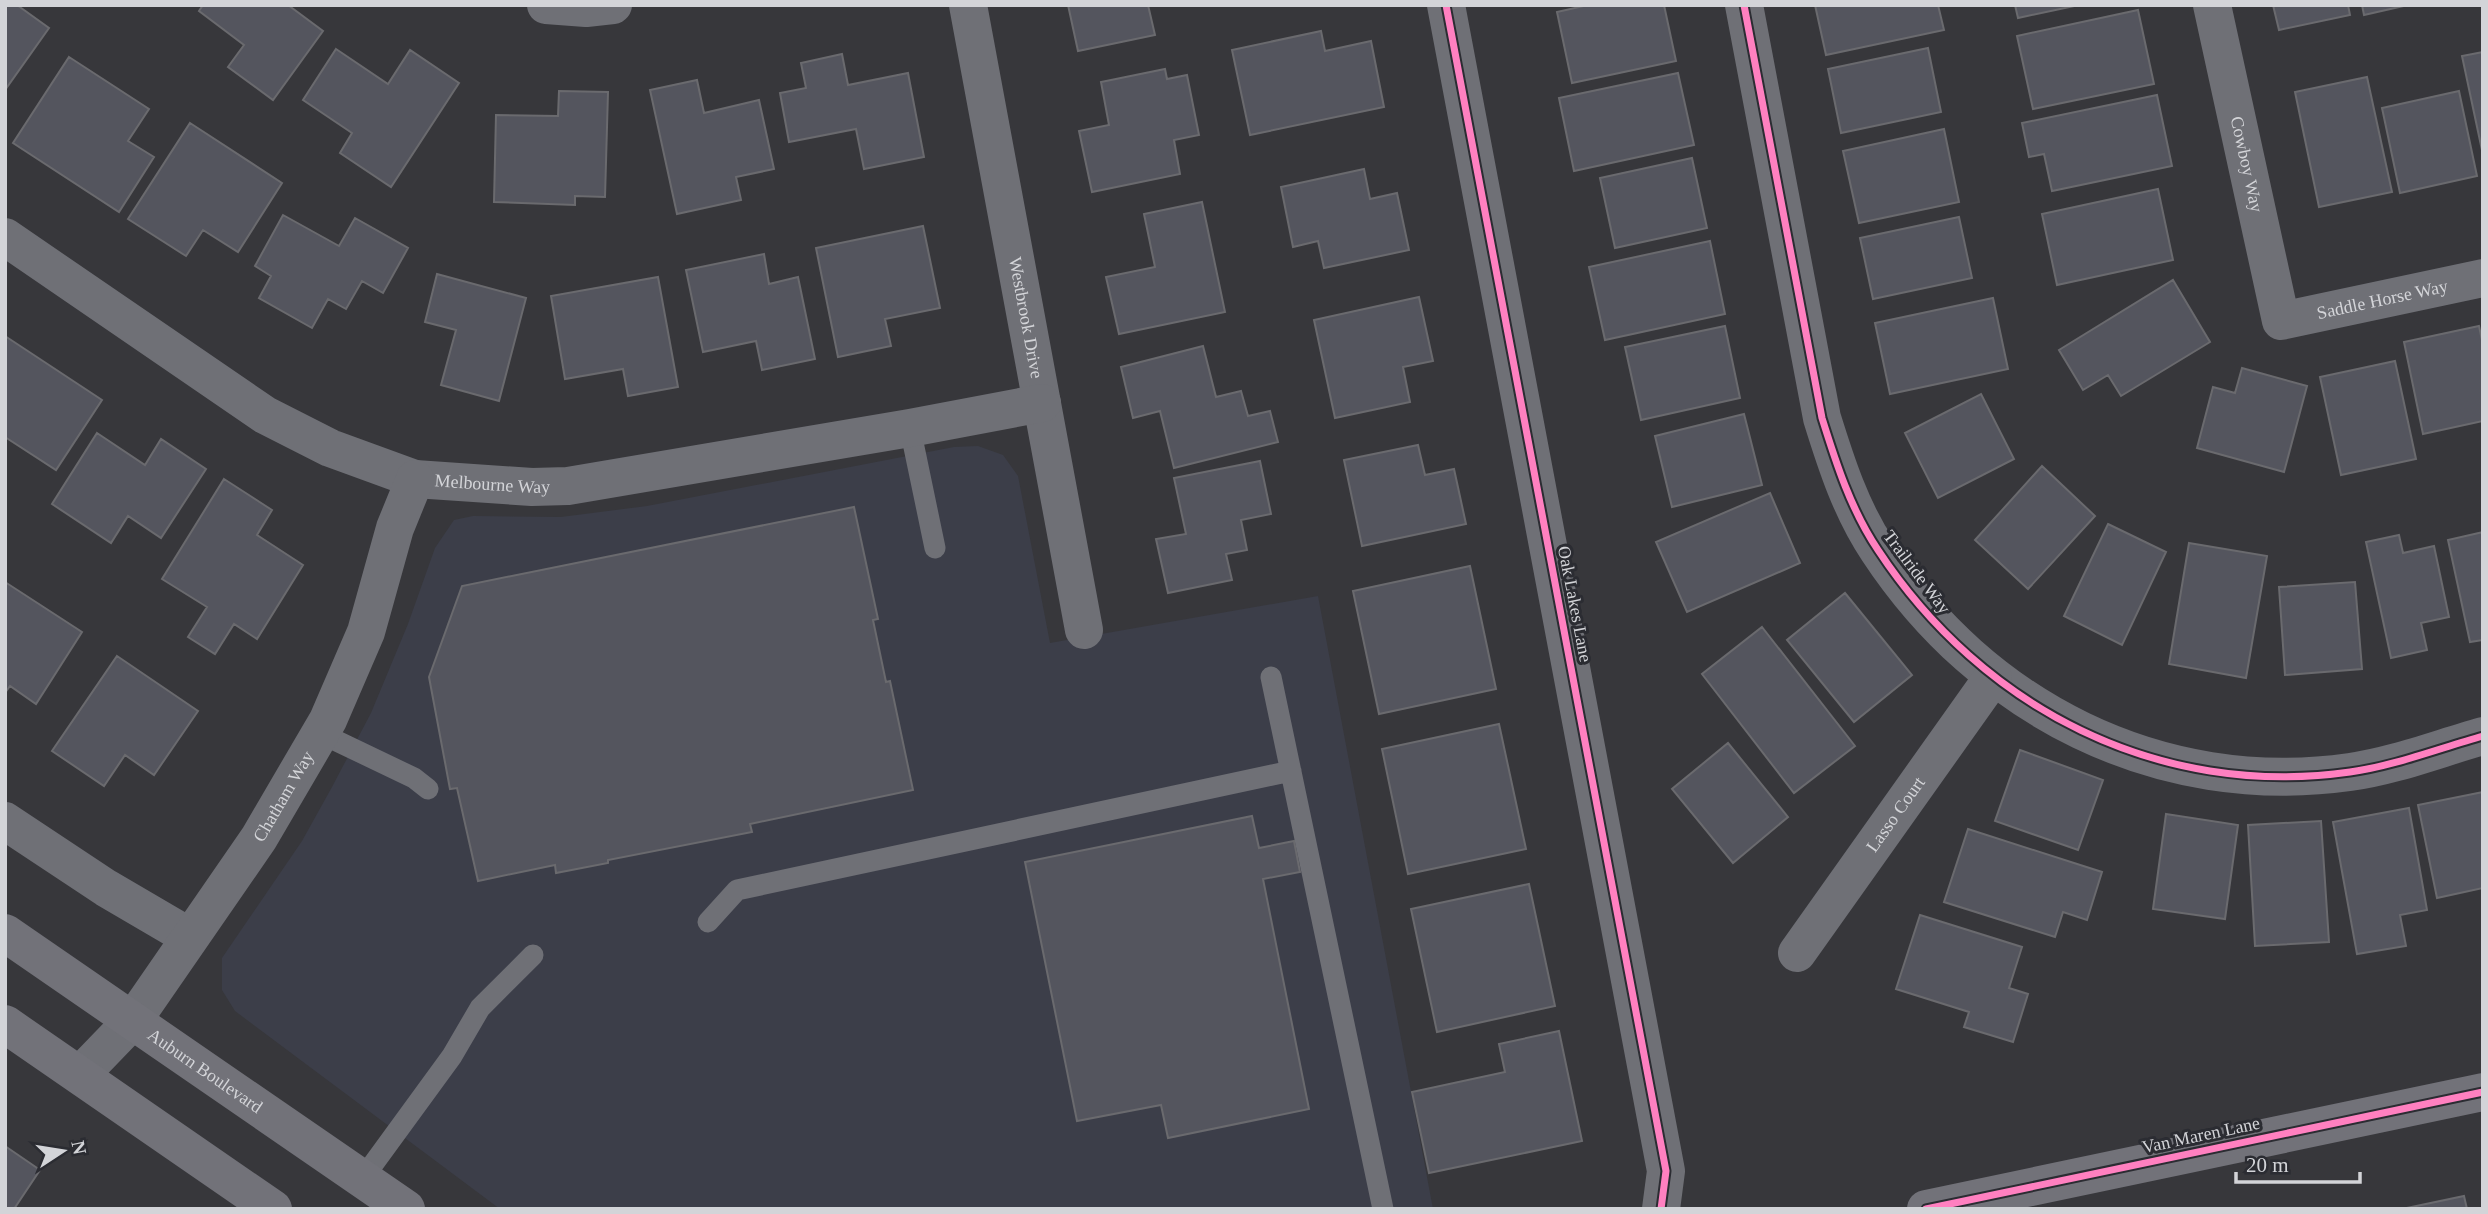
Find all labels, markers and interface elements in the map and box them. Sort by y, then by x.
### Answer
street label: Cowboy Way [2227,114,2267,214]
street label: Westbrook Drive [1005,255,1047,380]
street label: Saddle Horse Way [2315,276,2450,323]
street label: Melbourne Way [434,470,550,497]
street label: Trailride Way [1879,526,1955,618]
street label: Oak Lakes Lane [1554,544,1596,664]
street label: Chatham Way [249,747,318,845]
street label: Lasso Court [1862,773,1929,856]
street label: Auburn Boulevard [144,1024,266,1117]
street label: Van Maren Lane [2140,1113,2262,1157]
north arrow [28,1116,98,1186]
text: N [67,1139,91,1157]
scale bar [2236,1140,2360,1184]
text: 20 m [2246,1153,2289,1177]

